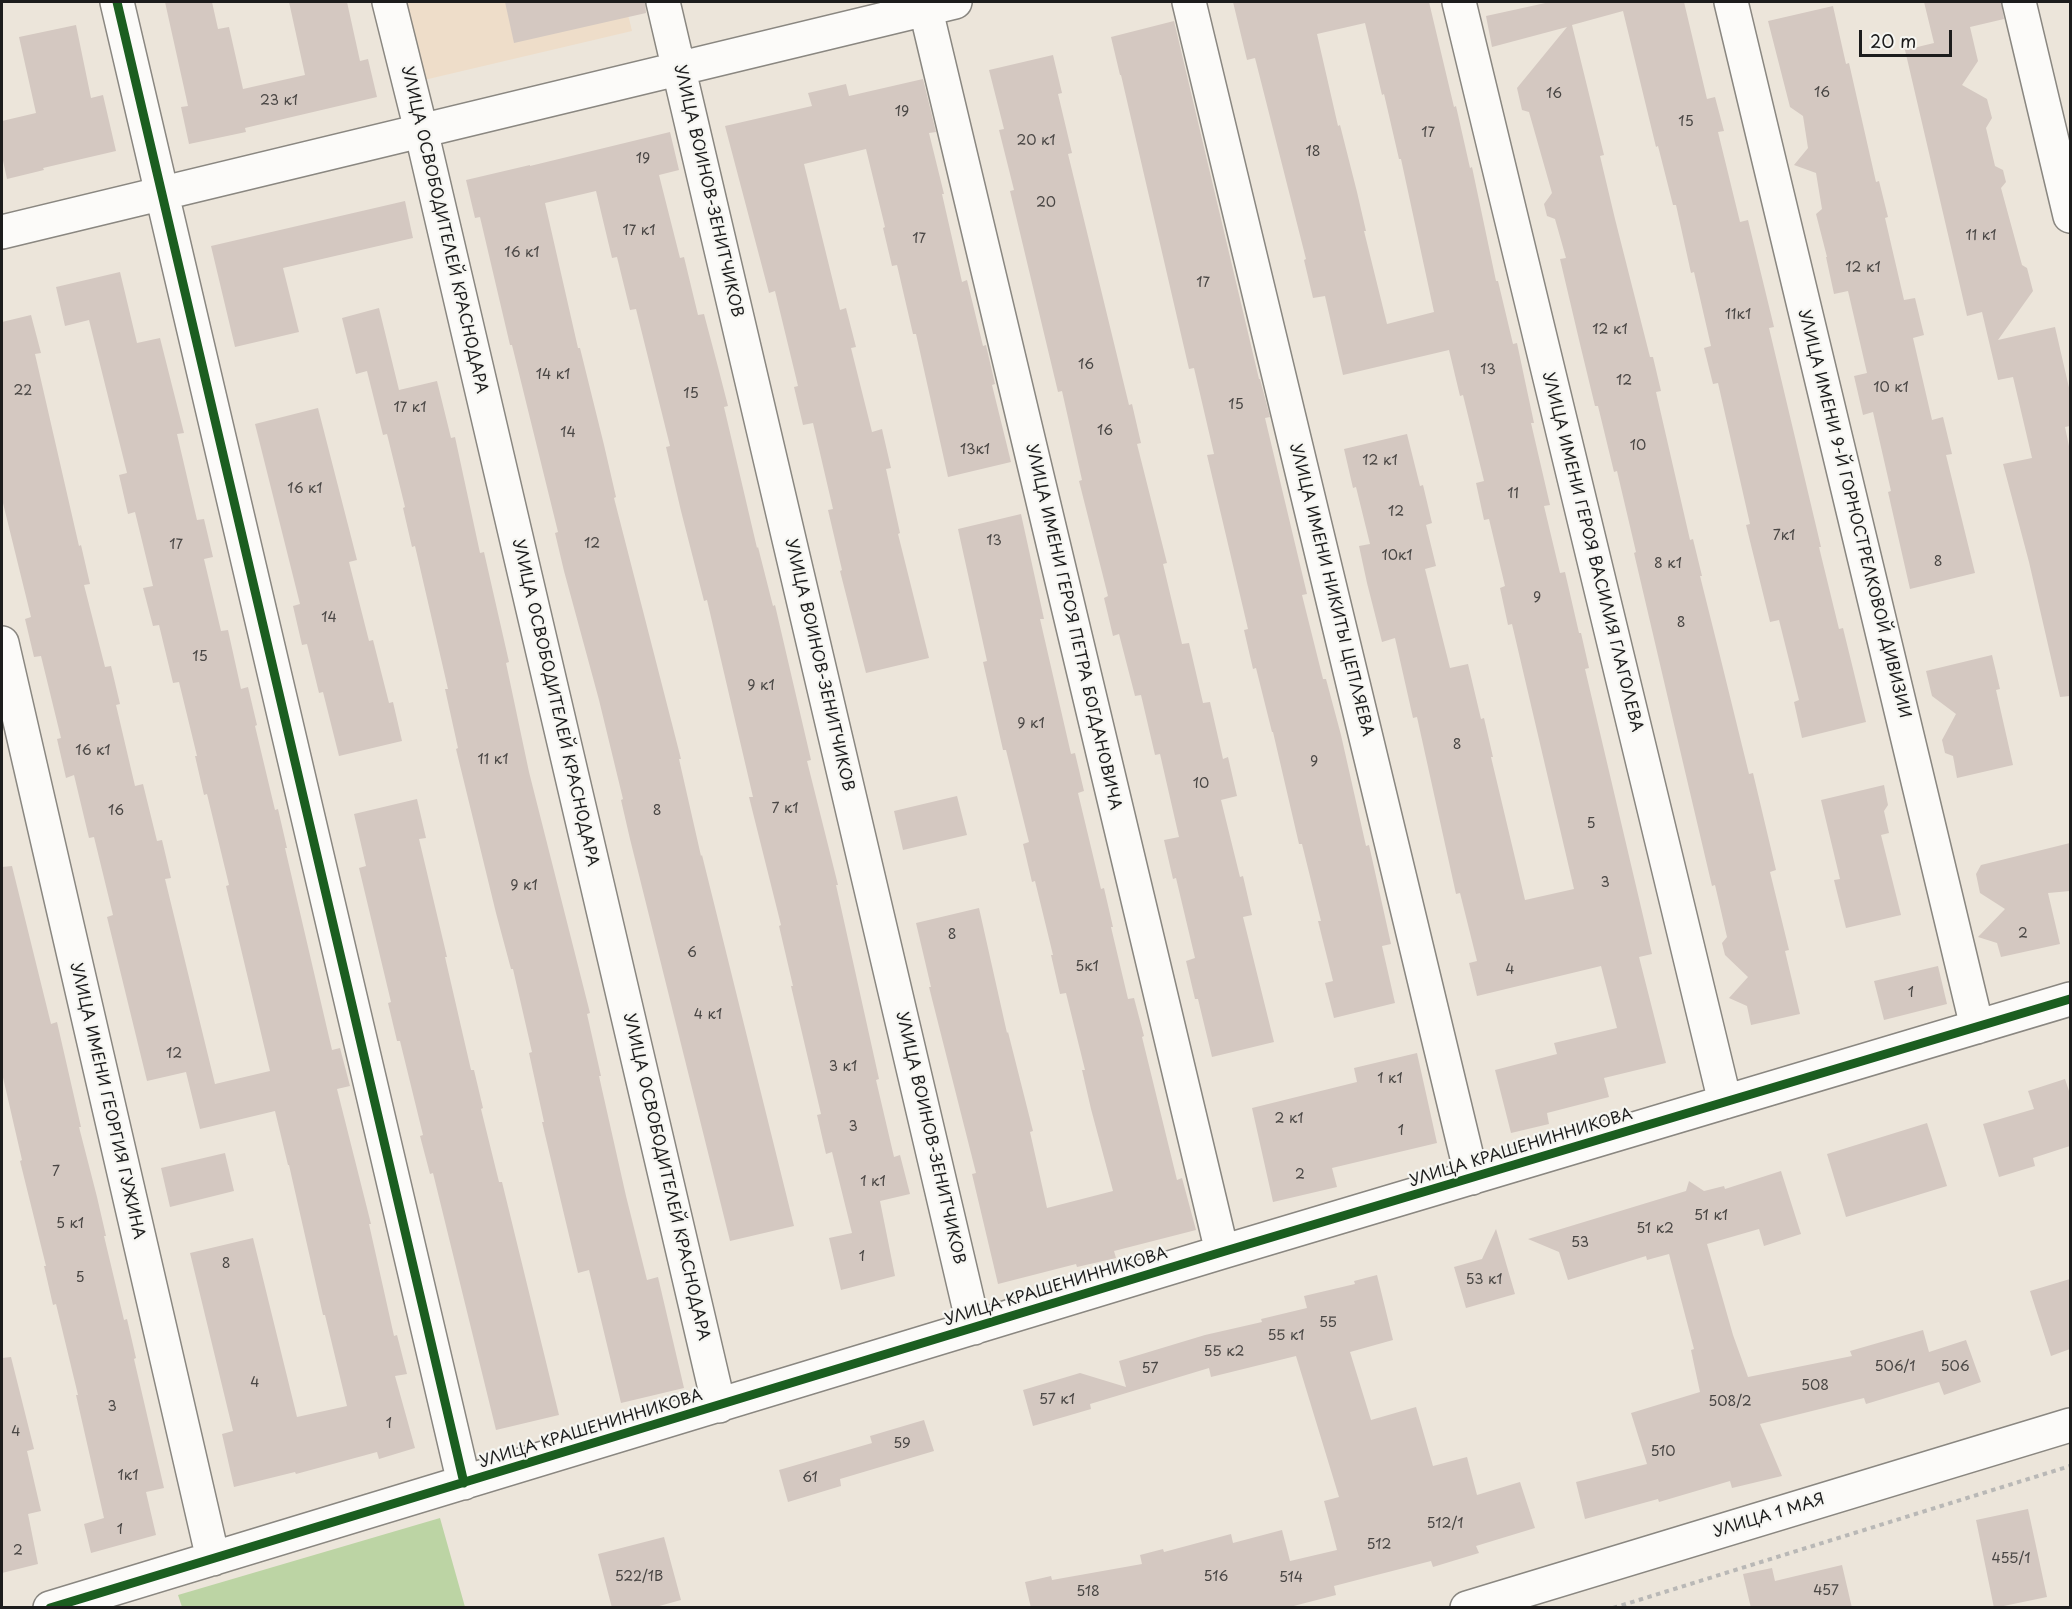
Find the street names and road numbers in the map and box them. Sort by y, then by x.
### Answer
street label: УЛИЦА ВОИНОВ-ЗЕНИТЧИКОВ [670,63,746,319]
street label: УЛИЦА ОСВОБОДИТЕЛЕЙ КРАСНОДАРА [397,64,491,396]
street label: УЛИЦА ИМЕНИ 9-Й ГОРНОСТРЕЛКОВОЙ ДИВИЗИИ [1794,308,1914,720]
street label: УЛИЦА ИМЕНИ ГЕРОЯ ВАСИЛИЯ ГЛАГОЛЕВА [1538,370,1646,734]
street label: УЛИЦА ИМЕНИ ГЕРОЯ ПЕТРА БОГДАНОВИЧА [1021,442,1125,812]
street label: УЛИЦА ИМЕНИ НИКИТЫ ЦЕПЛЯЕВА [1285,442,1377,738]
street label: УЛИЦА ОСВОБОДИТЕЛЕЙ КРАСНОДАРА [508,537,602,869]
street label: УЛИЦА ВОИНОВ-ЗЕНИТЧИКОВ [781,537,857,793]
street label: УЛИЦА ИМЕНИ ГЕОРГИЯ ГУЖИНА [66,961,148,1241]
street label: УЛИЦА ВОИНОВ-ЗЕНИТЧИКОВ [892,1010,968,1266]
street label: УЛИЦА ОСВОБОДИТЕЛЕЙ КРАСНОДАРА [619,1011,713,1343]
street label: УЛИЦА КРАШЕНИННИКОВА [1407,1105,1635,1191]
street label: УЛИЦА КРАШЕНИННИКОВА [942,1244,1170,1330]
street label: УЛИЦА КРАШЕНИННИКОВА [477,1386,705,1472]
street label: УЛИЦА 1 МАЯ [1711,1490,1827,1542]

